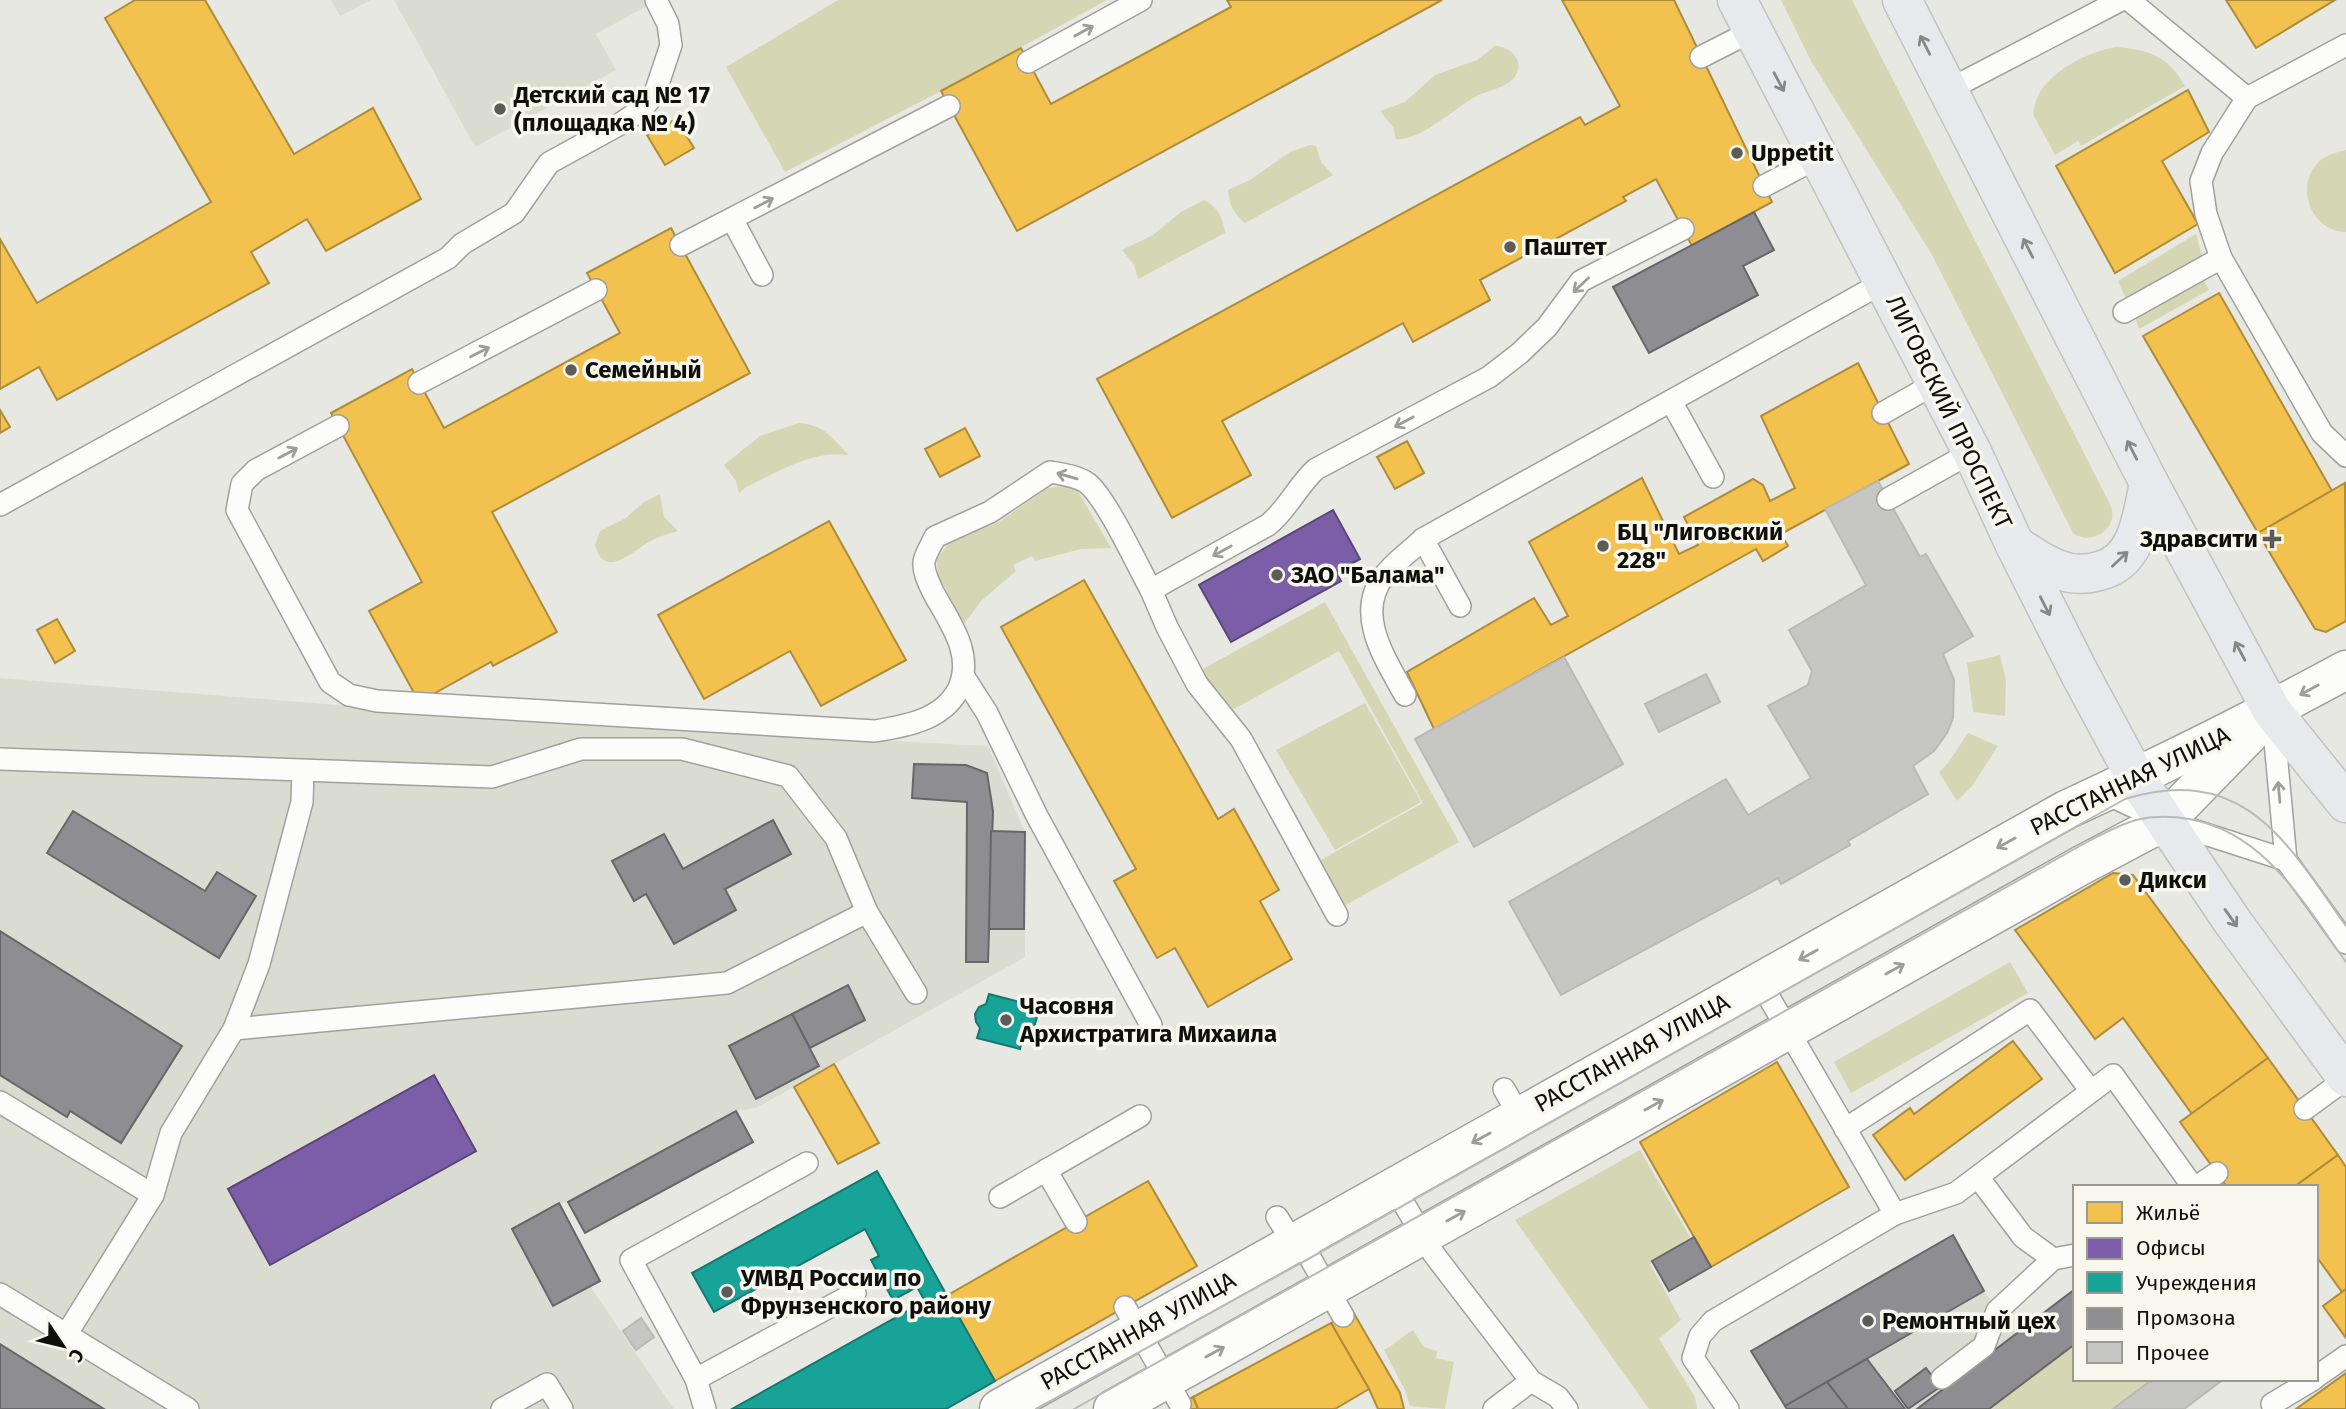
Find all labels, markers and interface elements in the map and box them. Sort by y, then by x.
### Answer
one-way arrow [1074,24,1094,38]
one-way arrow [1917,35,1931,56]
one-way arrow [1773,71,1787,92]
place label: Детский сад № 17 (площадка № 4) [513,81,710,137]
marker: Детский сад № 17 (площадка № 4) [492,101,508,117]
place label: Uppetit [1751,139,1835,167]
marker: Uppetit [1729,145,1745,161]
one-way arrow [753,195,774,209]
place label: Паштет [1524,233,1607,261]
one-way arrow [2021,238,2035,259]
marker: Паштет [1502,239,1518,255]
one-way arrow [1572,277,1590,293]
street label: ЛИГОВСКИЙ ПРОСПЕКТ [1880,291,2018,534]
one-way arrow [469,344,490,358]
place label: Семейный [585,356,702,384]
marker: Семейный [563,362,579,378]
one-way arrow [1394,415,1414,429]
one-way arrow [2125,440,2139,461]
one-way arrow [277,445,298,459]
one-way arrow [1056,469,1079,482]
place label: БЦ "Лиговский 228" [1617,518,1783,574]
place label: Здравсити [2139,525,2258,553]
marker: Здравсити [2264,531,2280,547]
marker: БЦ "Лиговский 228" [1595,538,1611,554]
one-way arrow [1212,544,1232,558]
one-way arrow [2111,550,2128,567]
place label: ЗАО "Балама" [1290,561,1444,589]
marker: ЗАО "Балама" [1269,567,1285,583]
one-way arrow [2039,595,2053,616]
one-way arrow [2233,641,2246,662]
one-way arrow [2299,684,2320,697]
street label: РАССТАННАЯ УЛИЦА [2026,720,2235,842]
one-way arrow [2273,781,2286,804]
one-way arrow [1997,836,2017,850]
place label: Дикси [2138,866,2207,894]
marker: Дикси [2117,872,2133,888]
one-way arrow [2224,908,2238,927]
one-way arrow [1798,948,1818,962]
one-way arrow [1885,962,1905,976]
street label: РАССТАННАЯ УЛИЦА [1530,988,1735,1118]
place label: Часовня Архистратига Михаила [1019,992,1277,1048]
marker: Часовня Архистратига Михаила [998,1012,1014,1028]
one-way arrow [1644,1098,1664,1112]
one-way arrow [1472,1131,1492,1145]
legend [2073,1185,2318,1381]
text: Жильё [2136,1200,2200,1226]
one-way arrow [1445,1209,1466,1222]
text: Офисы [2136,1235,2206,1261]
place label: УМВД России по Фрунзенского району [740,1264,992,1320]
street label: РАССТАННАЯ УЛИЦА [1036,1266,1241,1396]
text: Учреждения [2136,1270,2257,1296]
marker: УМВД России по Фрунзенского району [719,1284,735,1300]
text: Промзона [2136,1305,2236,1331]
place label: Ремонтный цех [1882,1307,2057,1335]
north arrow [28,1311,98,1381]
marker: Ремонтный цех [1860,1313,1876,1329]
text: Прочее [2136,1340,2209,1366]
text: С [64,1344,89,1367]
one-way arrow [1204,1345,1225,1358]

